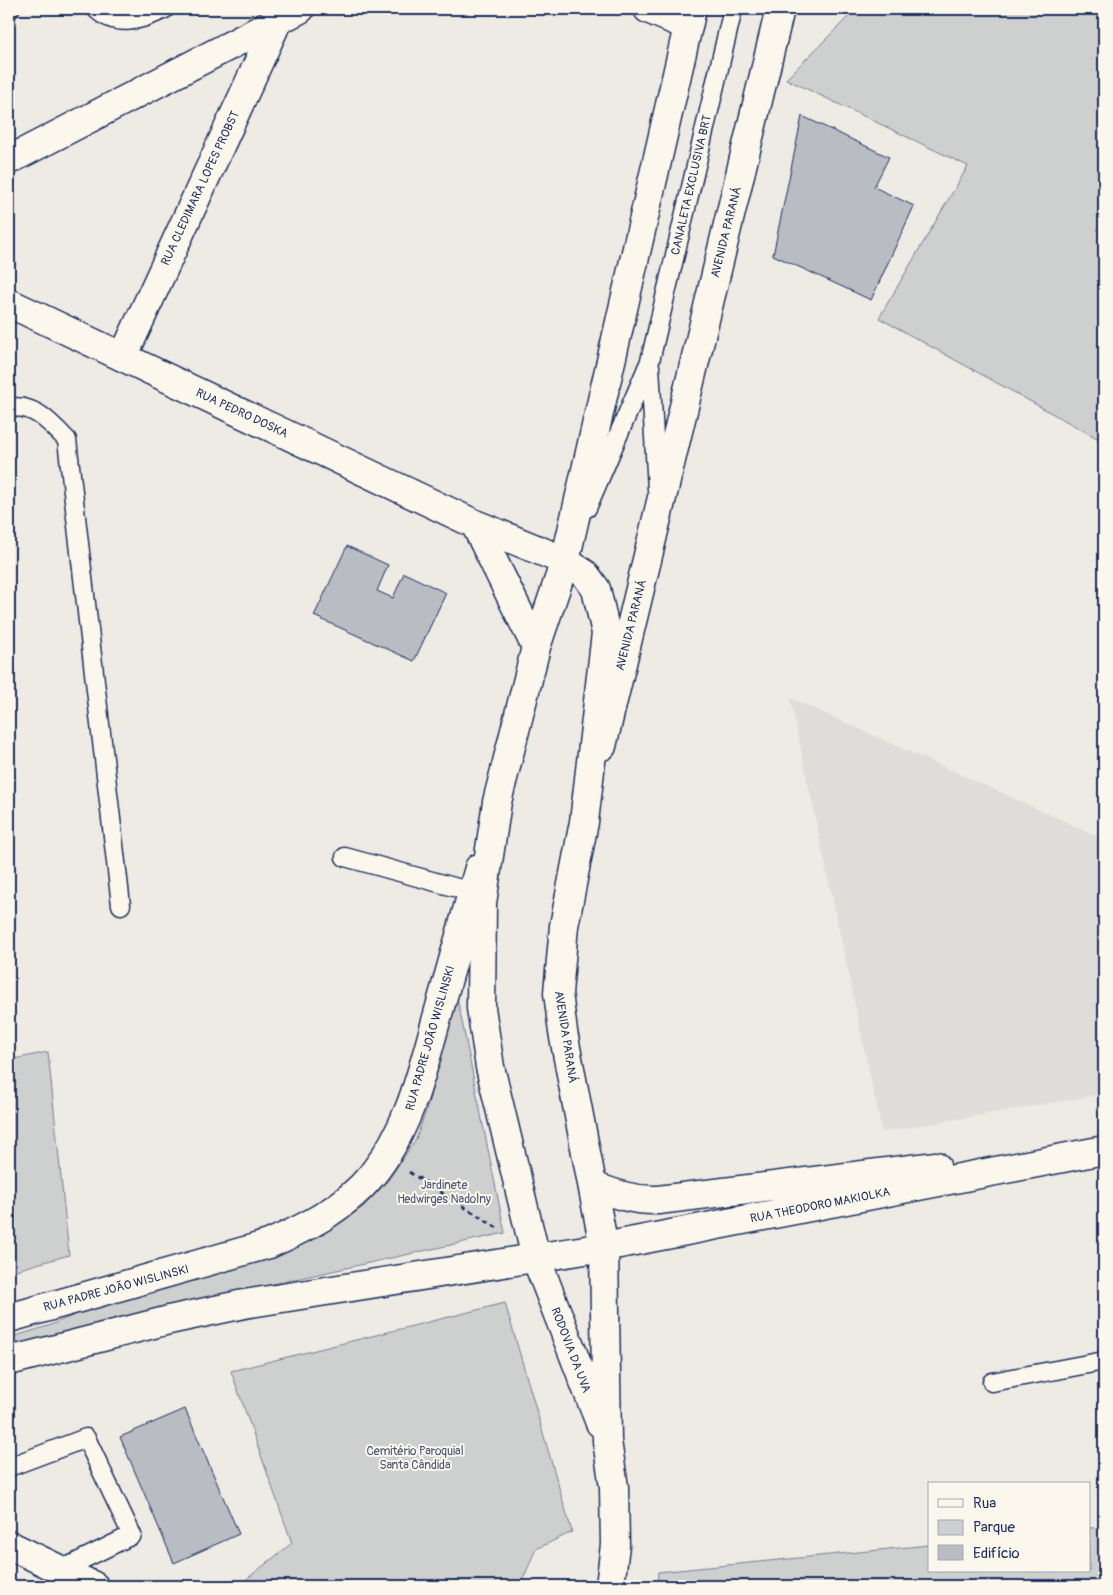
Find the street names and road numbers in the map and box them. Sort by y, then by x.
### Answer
street label: RUA CLEDIMARA LOPES PROBST [158,108,243,268]
street label: CANALETA EXCLUSIVA BRT [668,113,715,257]
street label: AVENIDA PARANÁ [707,185,745,279]
street label: RUA PEDRO DOSKA [193,386,290,441]
street label: AVENIDA PARANÁ [612,578,650,672]
street label: RUA PADRE JOÃO WISLINSKI [402,964,458,1112]
street label: AVENIDA PARANÁ [551,990,581,1084]
street label: RUA THEODORO MAKIOLKA [749,1185,892,1226]
street label: RUA PADRE JOÃO WISLINSKI [42,1261,190,1315]
street label: RODOVIA DA UVA [547,1305,594,1395]

